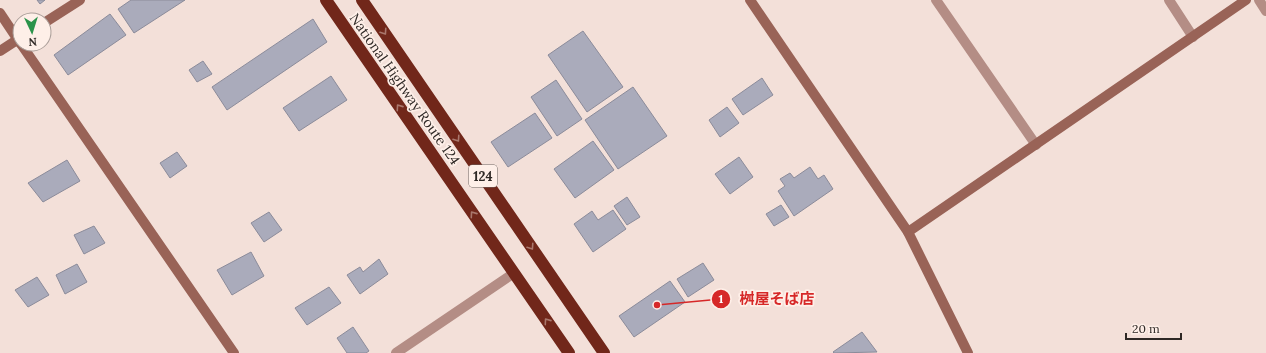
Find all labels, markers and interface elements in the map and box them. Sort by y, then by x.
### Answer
street label: National Highway Route 124 [346,10,464,169]
north arrow [12,12,52,52]
one-way arrow [379,28,387,35]
text: N [27,35,37,49]
one-way arrow [396,104,404,111]
one-way arrow [452,135,459,142]
road number: 124 [469,165,497,187]
one-way arrow [470,211,478,218]
one-way arrow [526,242,533,249]
callout: 桝屋そば店 [711,286,822,313]
text: 桝屋そば店 [739,289,815,308]
text: 1 [719,291,724,306]
scale bar [1126,315,1181,341]
one-way arrow [544,318,552,325]
text: 20 m [1132,321,1160,336]

